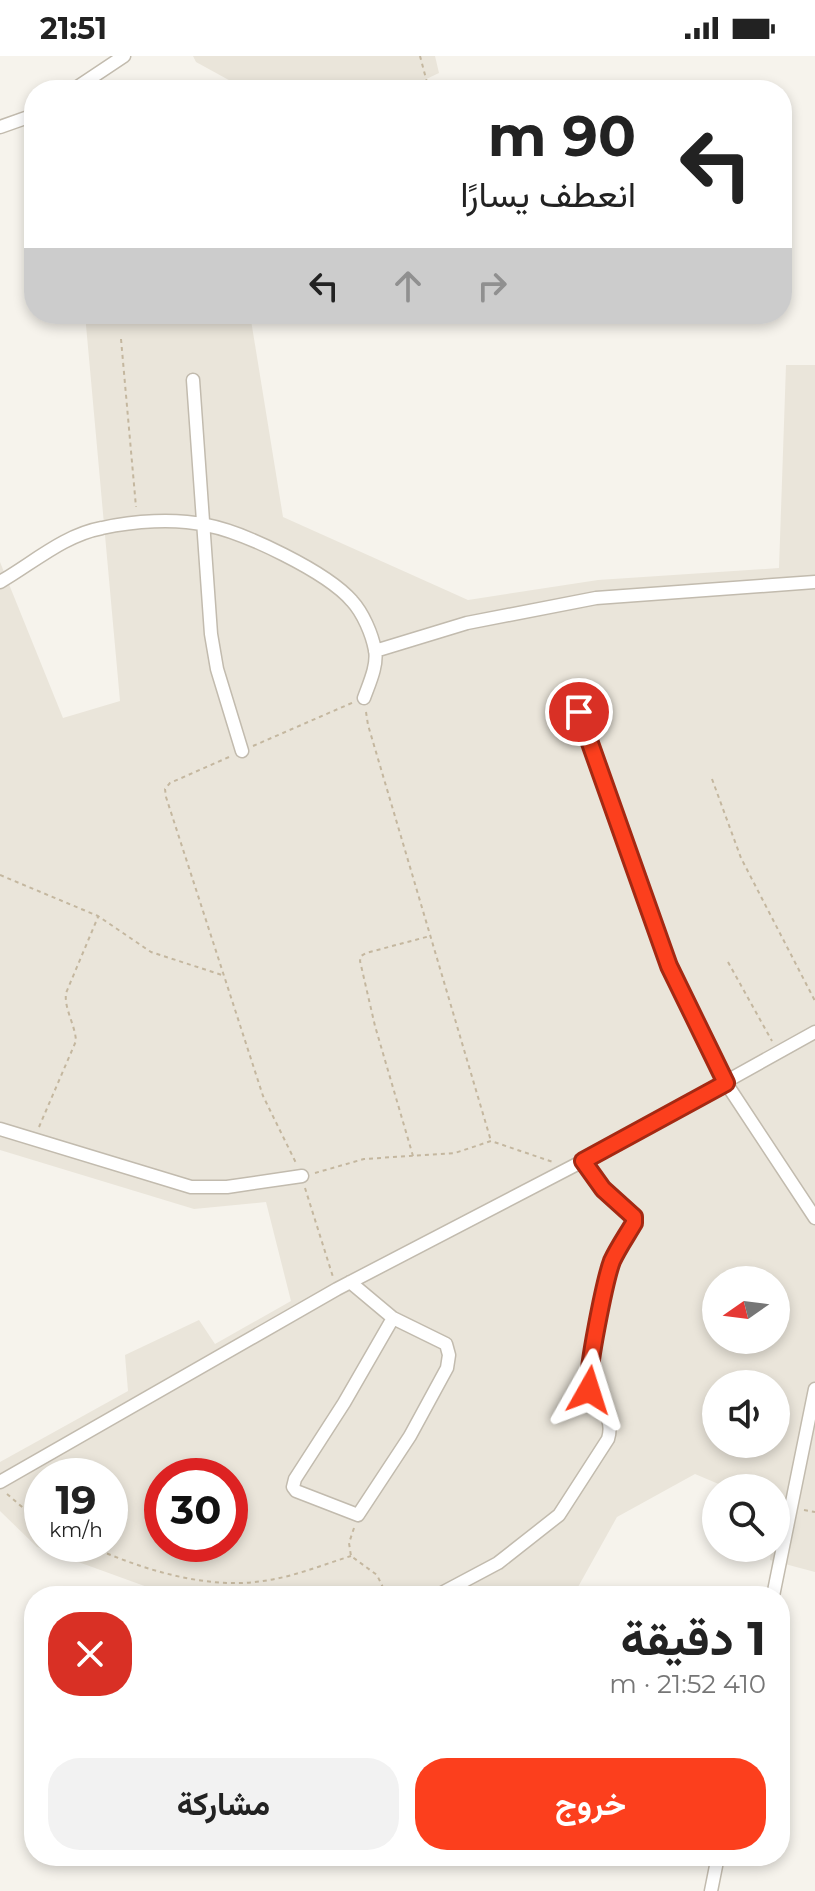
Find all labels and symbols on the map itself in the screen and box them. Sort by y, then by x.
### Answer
pin [545,678,613,746]
north arrow [702,1266,790,1354]
position arrow [547,1348,631,1432]
speed limit sign: 30 [144,1458,248,1562]

